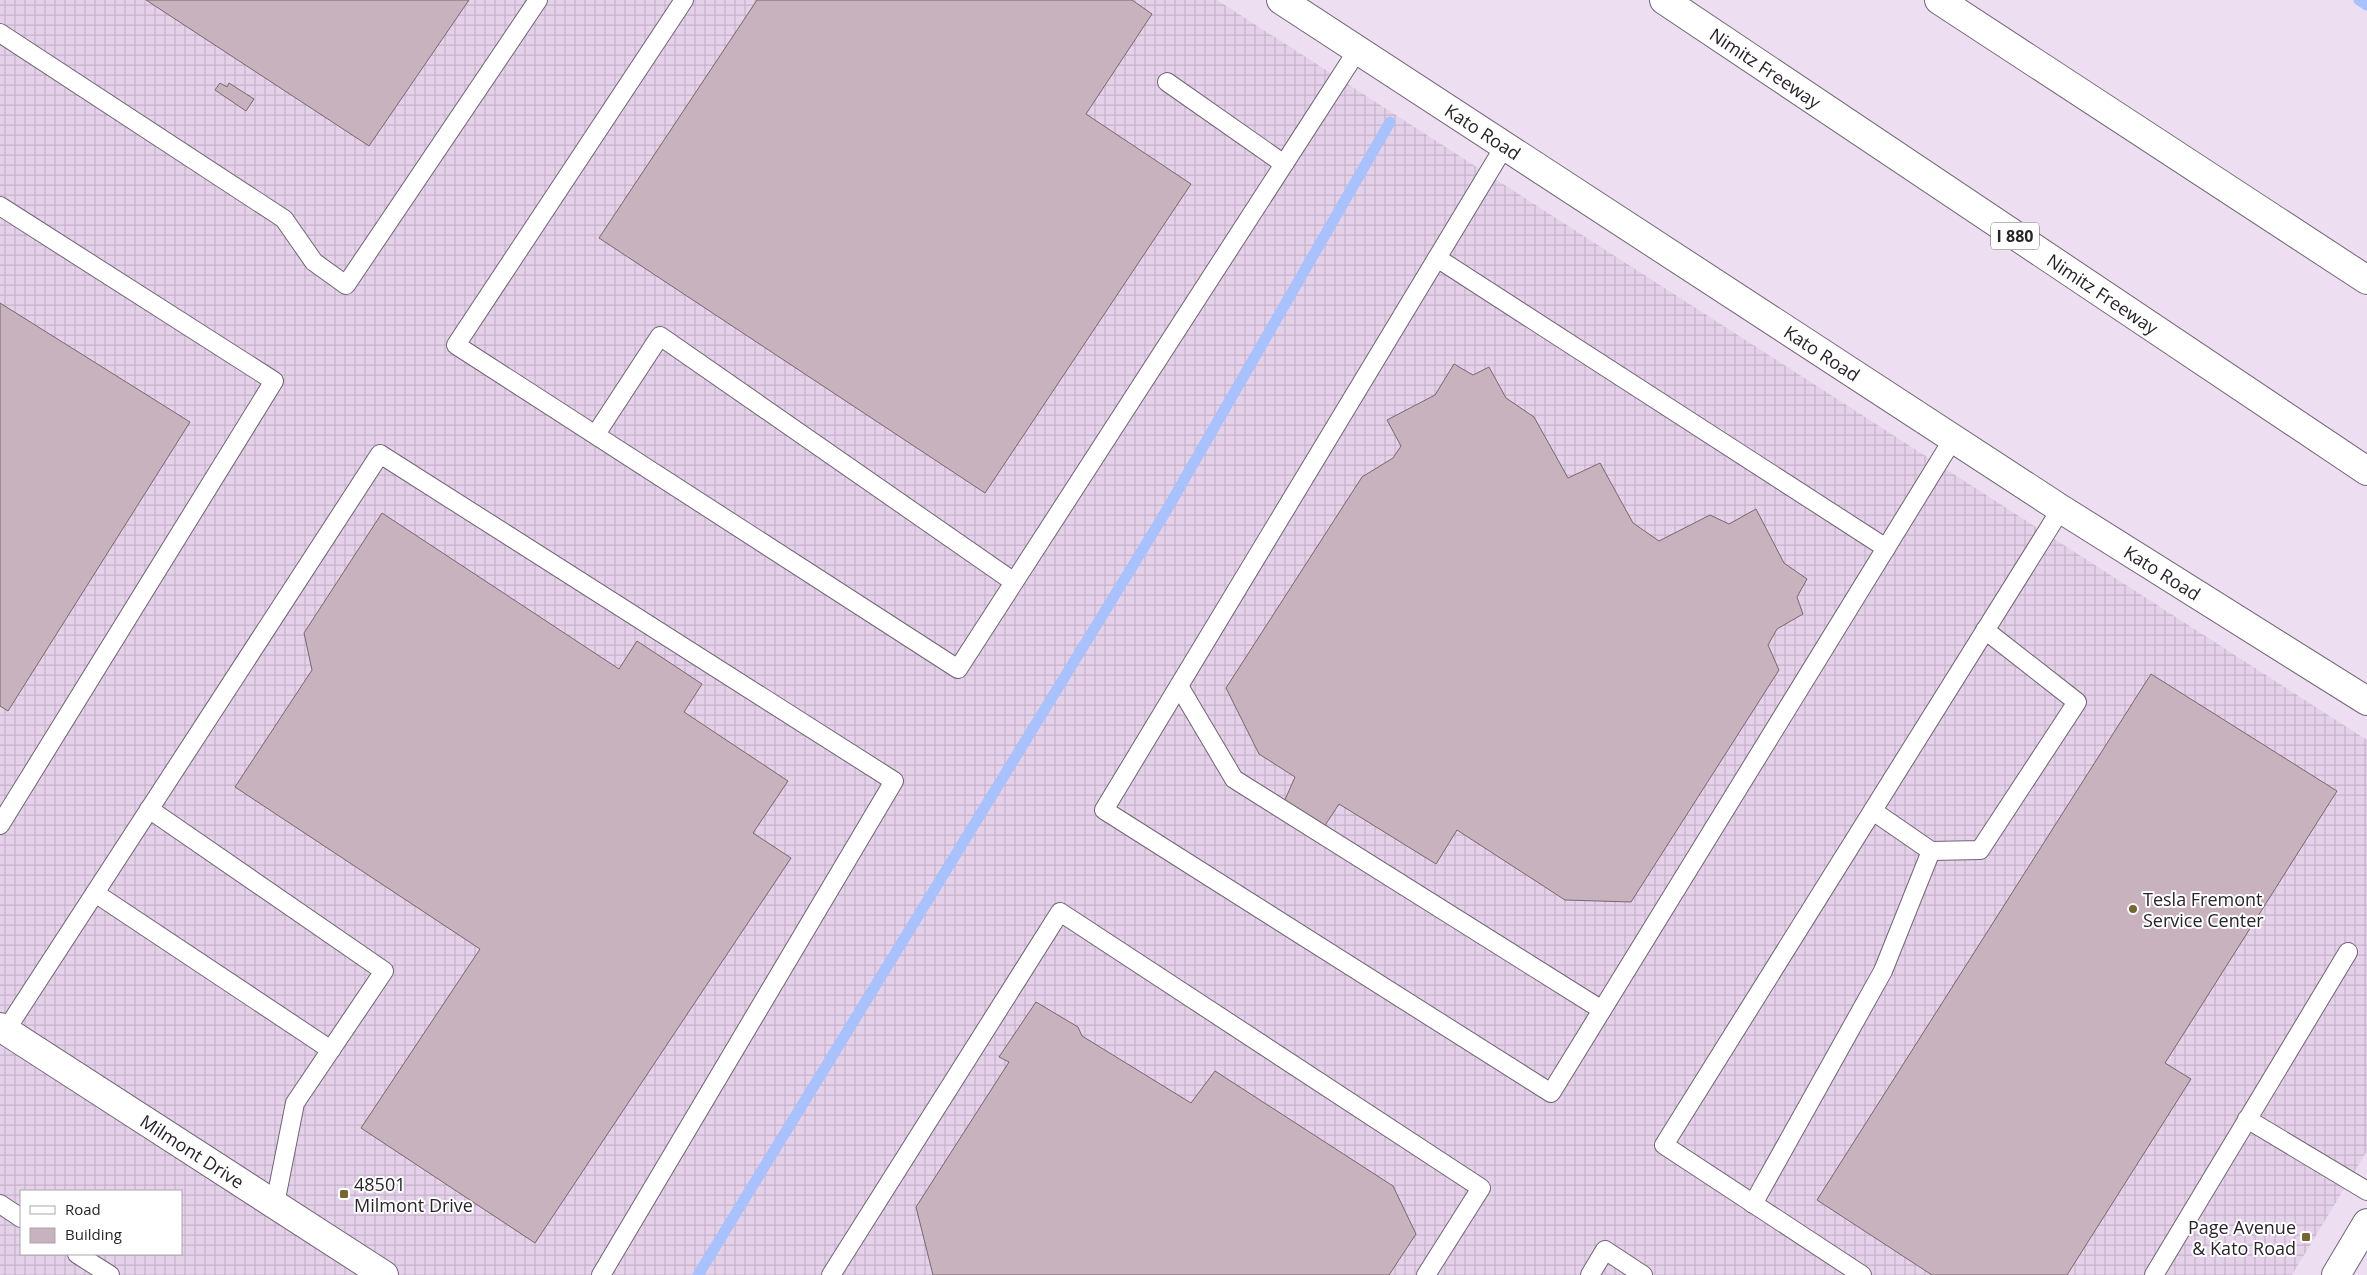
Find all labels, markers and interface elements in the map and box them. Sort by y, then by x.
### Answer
street label: Nimitz Freeway [1705,22,1826,114]
street label: Kato Road [1440,98,1525,165]
road number: I 880 [1991,222,2039,250]
street label: Nimitz Freeway [2042,248,2164,340]
street label: Kato Road [1779,320,1865,387]
street label: Kato Road [2120,540,2205,606]
place label: Tesla Fremont Service Center [2143,887,2264,932]
marker: Tesla Fremont Service Center [2127,903,2139,915]
street label: Milmont Drive [136,1109,249,1194]
place label: 48501 Milmont Drive [354,1172,473,1217]
marker: 48501 Milmont Drive [338,1188,350,1200]
legend [20,1190,182,1255]
text: Road [65,1199,101,1219]
place label: Page Avenue & Kato Road [2188,1215,2296,1260]
text: Building [65,1224,122,1244]
marker: Page Avenue & Kato Road [2300,1231,2312,1243]

